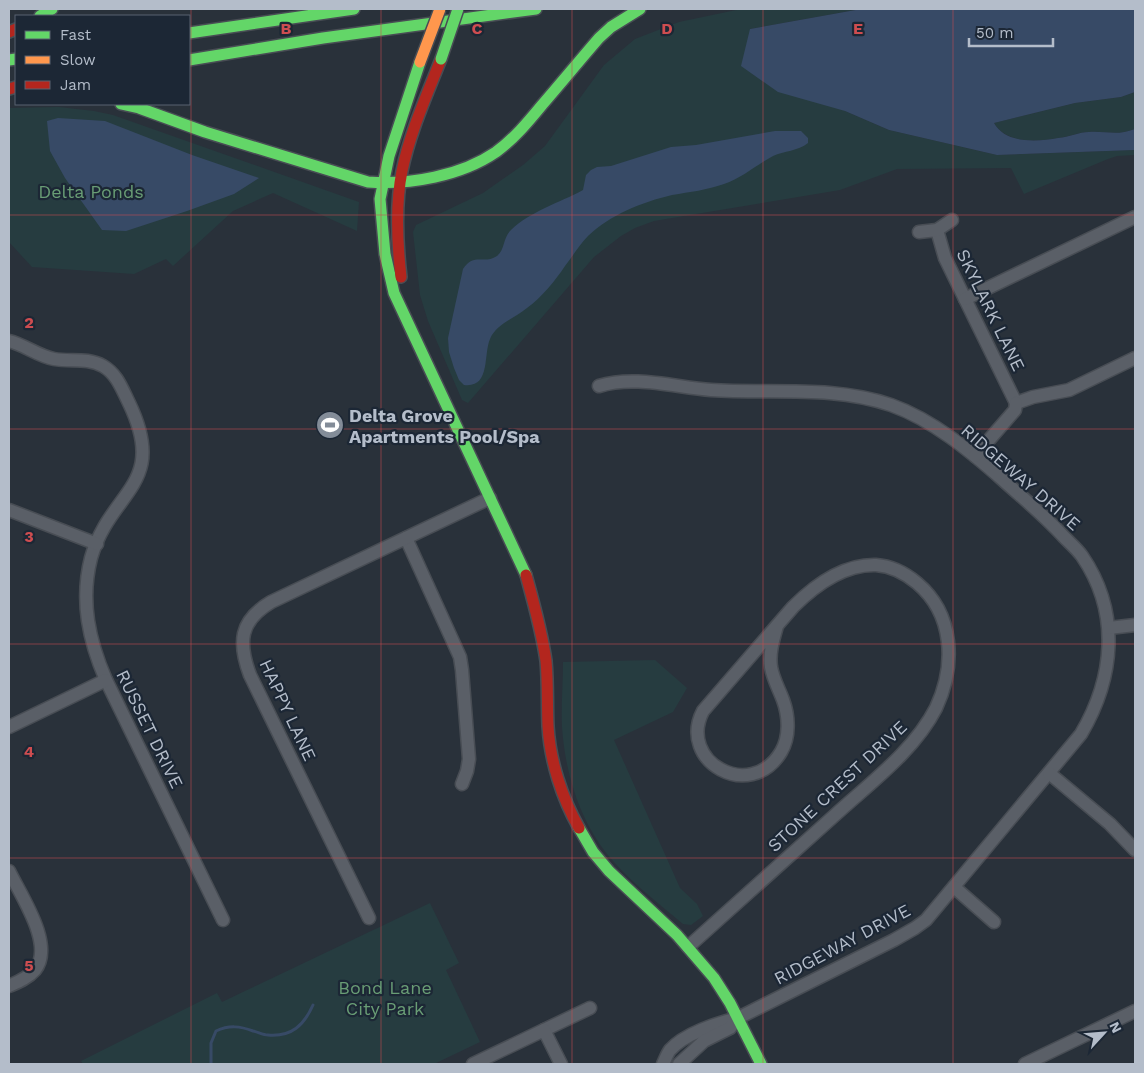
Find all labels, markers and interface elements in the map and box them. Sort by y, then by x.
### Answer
legend [15,15,190,105]
scale bar [969,15,1053,47]
text: B [281,19,292,38]
text: C [472,19,483,38]
text: D [661,19,673,38]
text: E [853,19,863,38]
text: 50 m [976,24,1013,42]
text: Fast [60,26,92,44]
text: Slow [60,51,96,69]
text: Jam [60,76,91,94]
park label: Delta Ponds [38,181,144,202]
street label: SKYLARK LANE [952,246,1030,374]
text: 2 [24,313,34,332]
place label: Delta Grove Apartments Pool/Spa [349,405,540,447]
sports icon: Delta Grove Apartments Pool/Spa [315,410,345,440]
street label: RIDGEWAY DRIVE [957,419,1085,535]
text: 3 [24,527,34,546]
street label: HAPPY LANE [255,656,321,764]
street label: RUSSET DRIVE [112,666,188,792]
street label: STONE CREST DRIVE [763,716,911,856]
text: 4 [24,742,34,761]
street label: RIDGEWAY DRIVE [770,899,914,989]
text: 5 [24,956,34,975]
park label: Bond Lane City Park [338,977,432,1019]
north arrow [1079,1008,1129,1058]
text: N [1106,1019,1125,1035]

